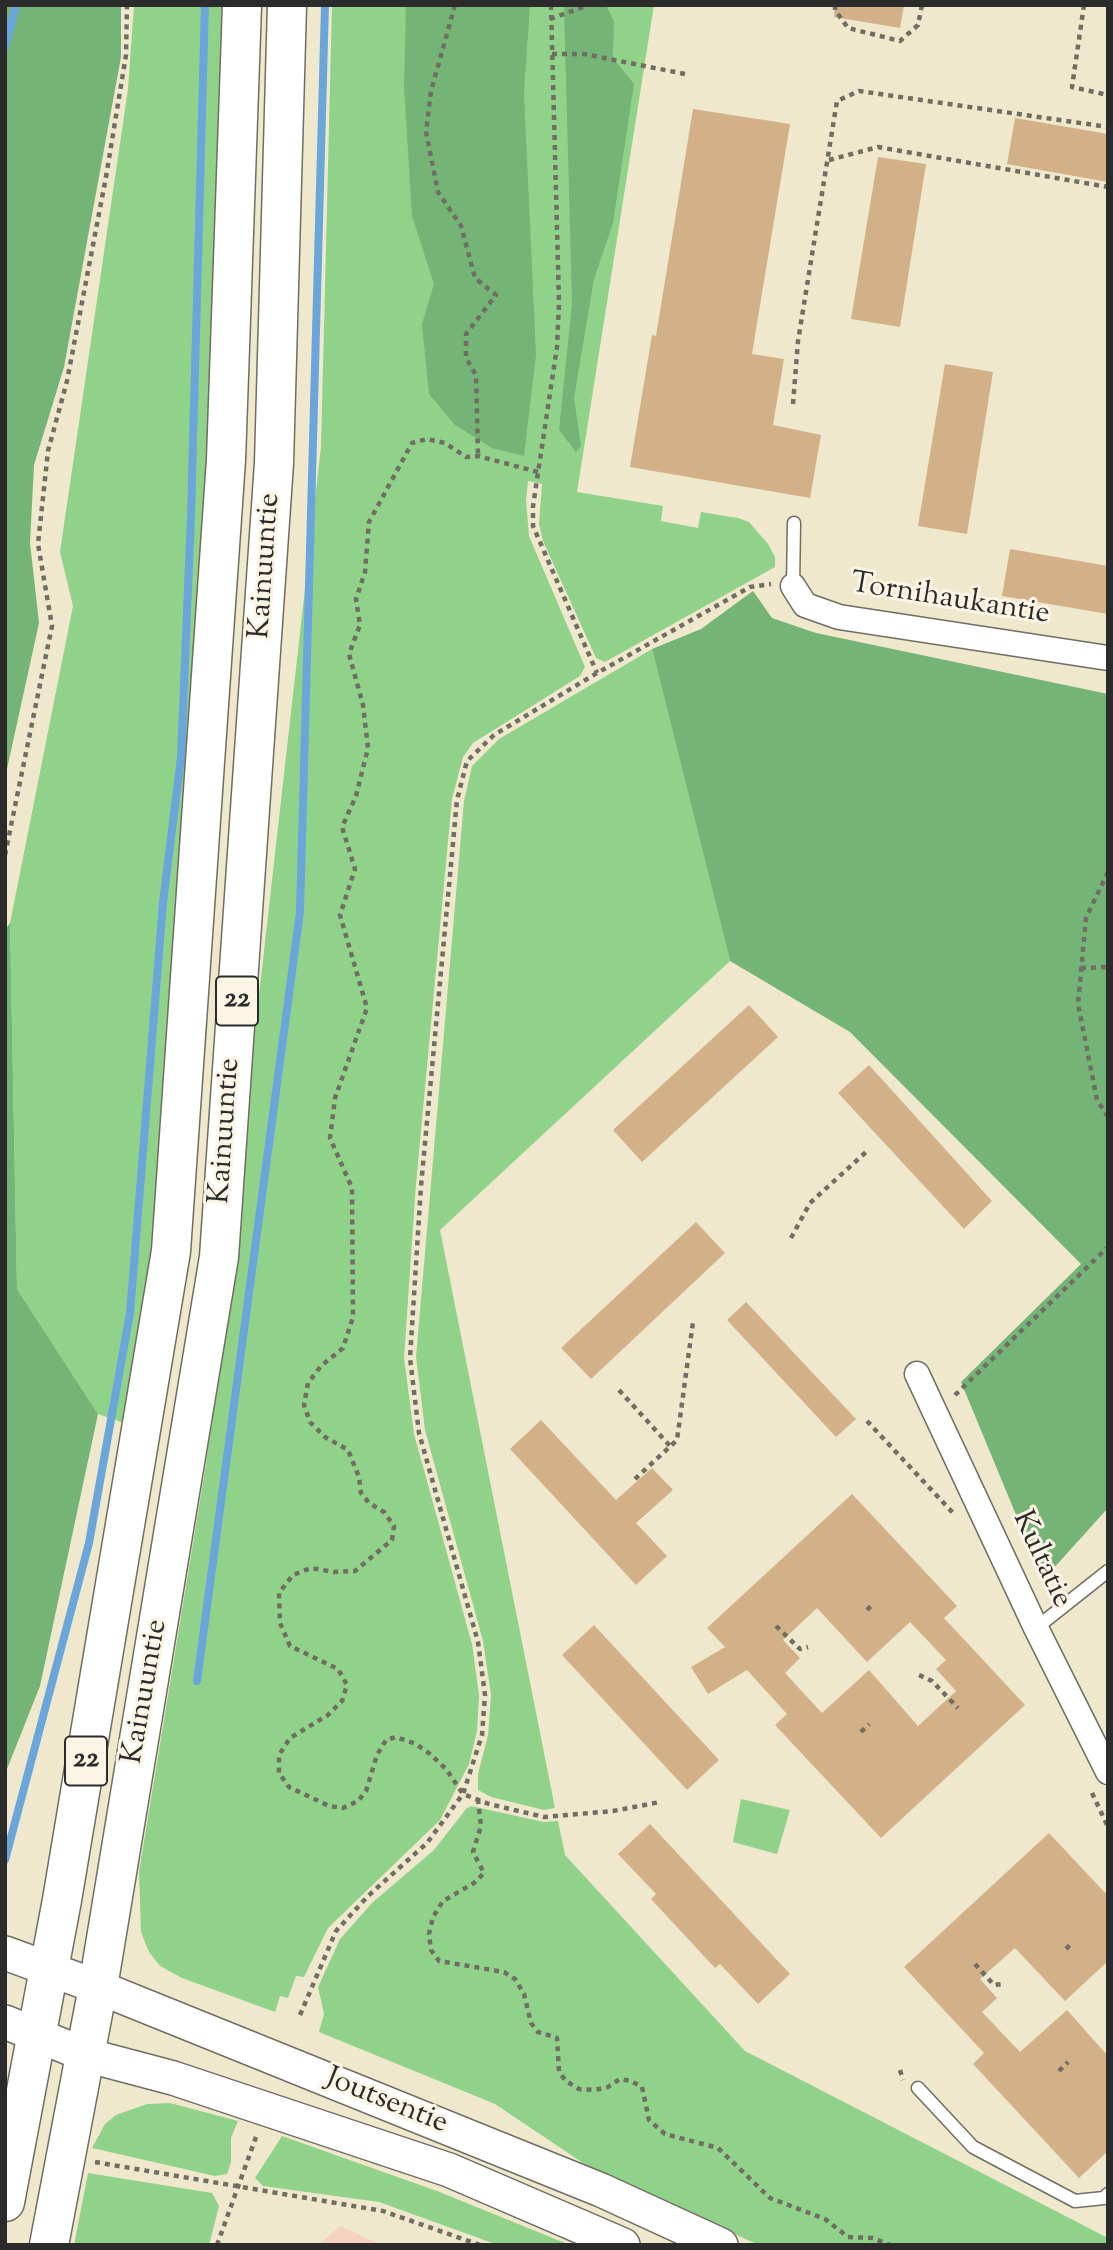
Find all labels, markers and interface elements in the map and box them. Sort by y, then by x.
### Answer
street label: Kainuuntie [244,492,290,640]
street label: Tornihaukantie [848,568,1052,634]
road number: 22 [216,976,258,1026]
street label: Kainuuntie [204,1057,250,1205]
street label: Kultatie [1002,1506,1078,1614]
street label: Kainuuntie [117,1617,177,1767]
road number: 22 [65,1736,107,1786]
street label: Joutsentie [320,2062,452,2144]

